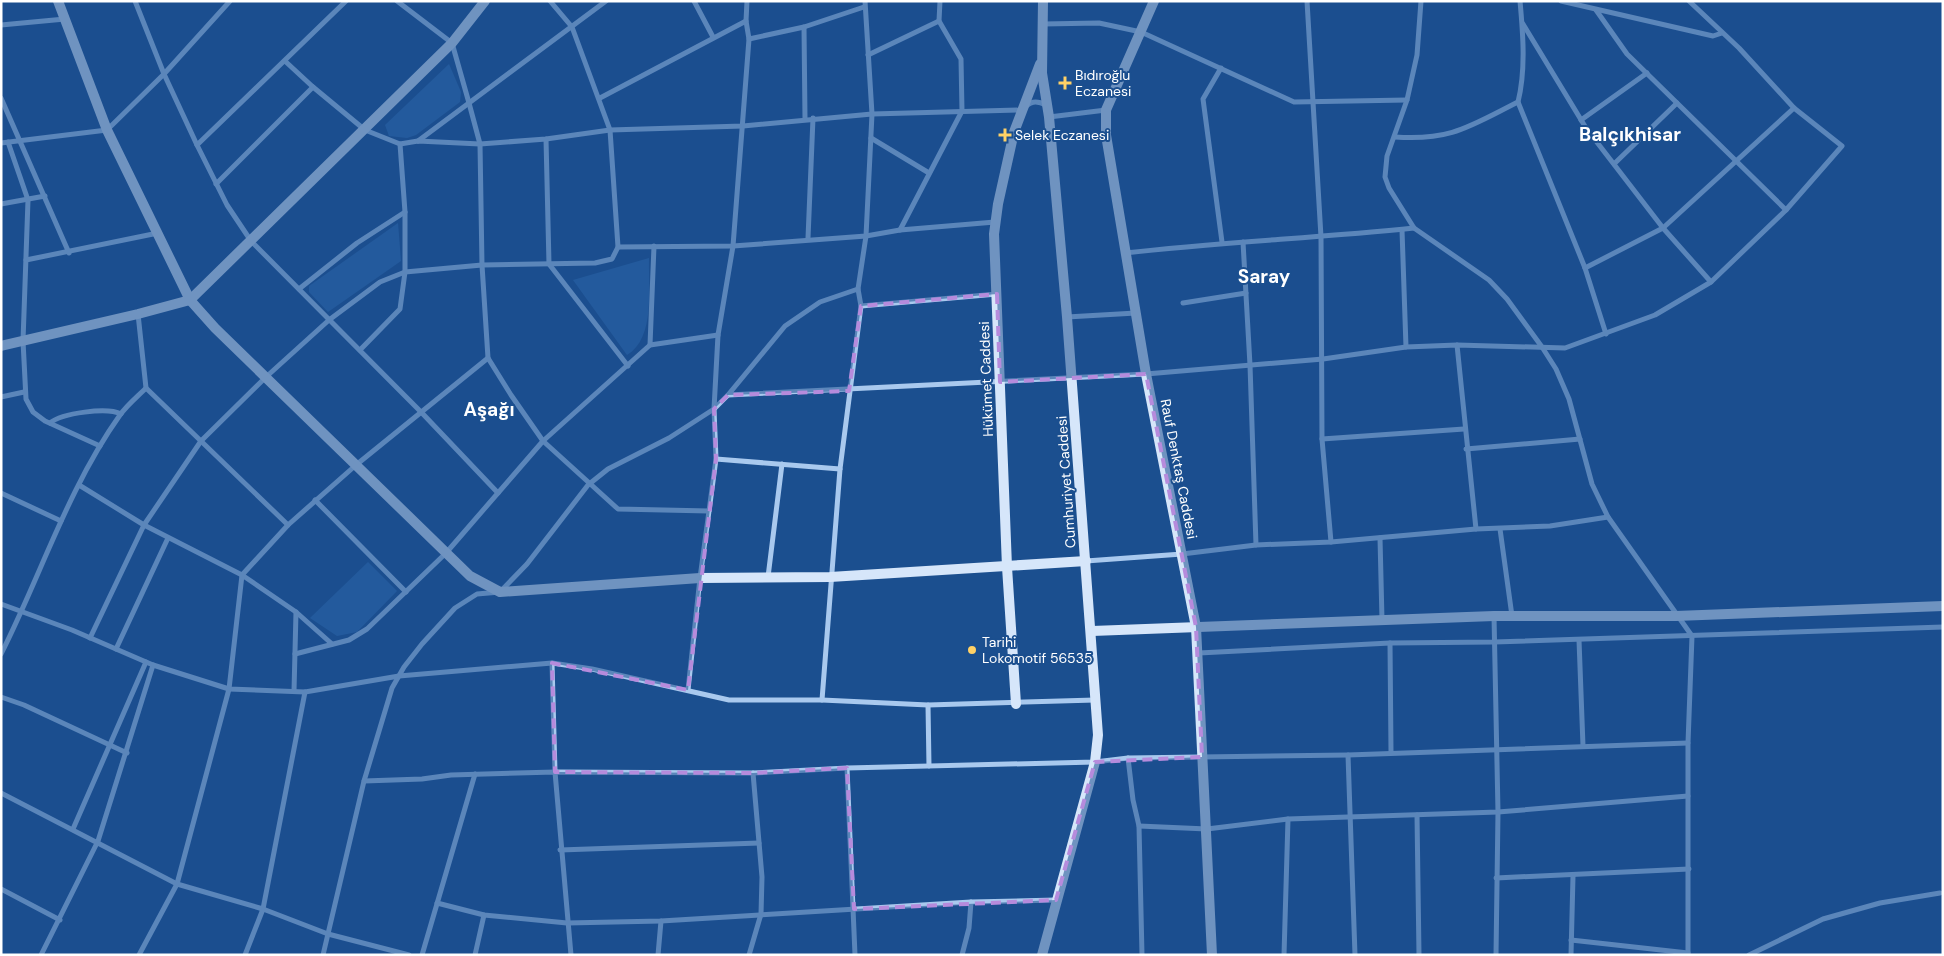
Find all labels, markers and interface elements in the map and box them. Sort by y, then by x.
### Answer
place label: Bıdıroğlu Eczanesi [1075,66,1131,100]
marker: Bıdıroğlu Eczanesi [1059,77,1071,89]
district label: Balçıkhisar [1579,122,1681,147]
place label: Selek Eczanesi [1015,126,1109,144]
marker: Selek Eczanesi [999,129,1011,141]
district label: Saray [1238,264,1291,289]
street label: Hükümet Caddesi [975,321,997,437]
district label: Aşağı [463,397,515,422]
street label: Rauf Denktaş Caddesi [1157,397,1201,541]
street label: Cumhuriyet Caddesi [1052,415,1080,549]
place label: Tarihi Lokomotif 56535 [982,633,1092,667]
marker: Tarihi Lokomotif 56535 [966,644,978,656]

